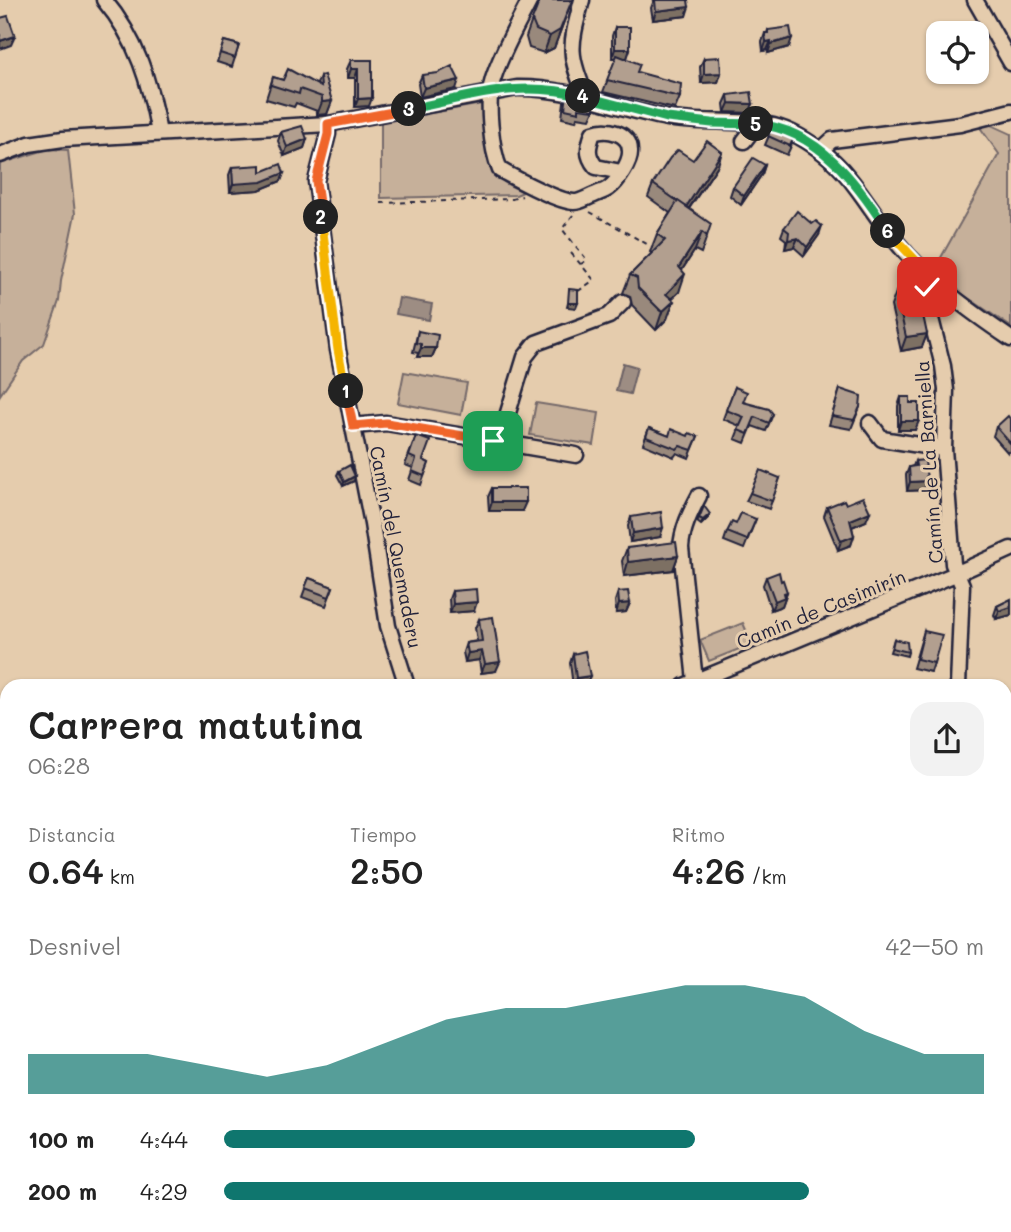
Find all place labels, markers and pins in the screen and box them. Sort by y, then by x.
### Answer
pin: 4 [566,78,600,114]
pin: 3 [392,92,426,126]
pin: 5 [738,106,774,142]
pin: 2 [304,200,338,234]
pin: 6 [870,214,906,248]
pin [897,257,957,317]
pin: 1 [328,374,364,408]
pin [463,411,523,471]

